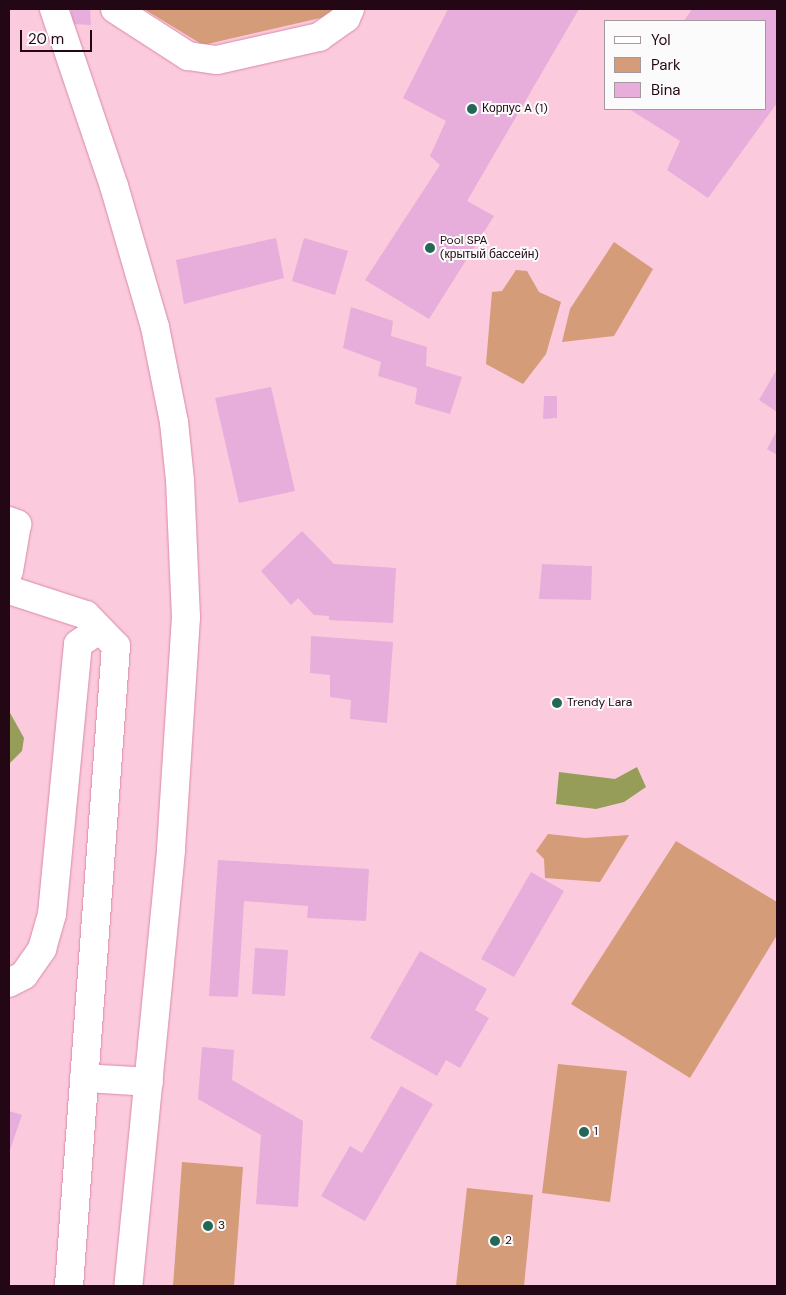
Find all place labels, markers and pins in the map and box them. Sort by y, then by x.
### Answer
place label: Корпус A (1) [482,102,548,116]
marker: Корпус A (1) [466,103,478,115]
place label: Pool SPA (крытый бассейн) [440,234,539,262]
marker: Pool SPA (крытый бассейн) [424,242,436,254]
place label: Trendy Lara [567,696,632,710]
marker: Trendy Lara [551,697,563,709]
place label: 1 [594,1125,598,1139]
marker: 1 [578,1126,590,1138]
place label: 3 [218,1219,225,1233]
marker: 3 [202,1220,214,1232]
place label: 2 [505,1234,512,1248]
marker: 2 [489,1235,501,1247]

